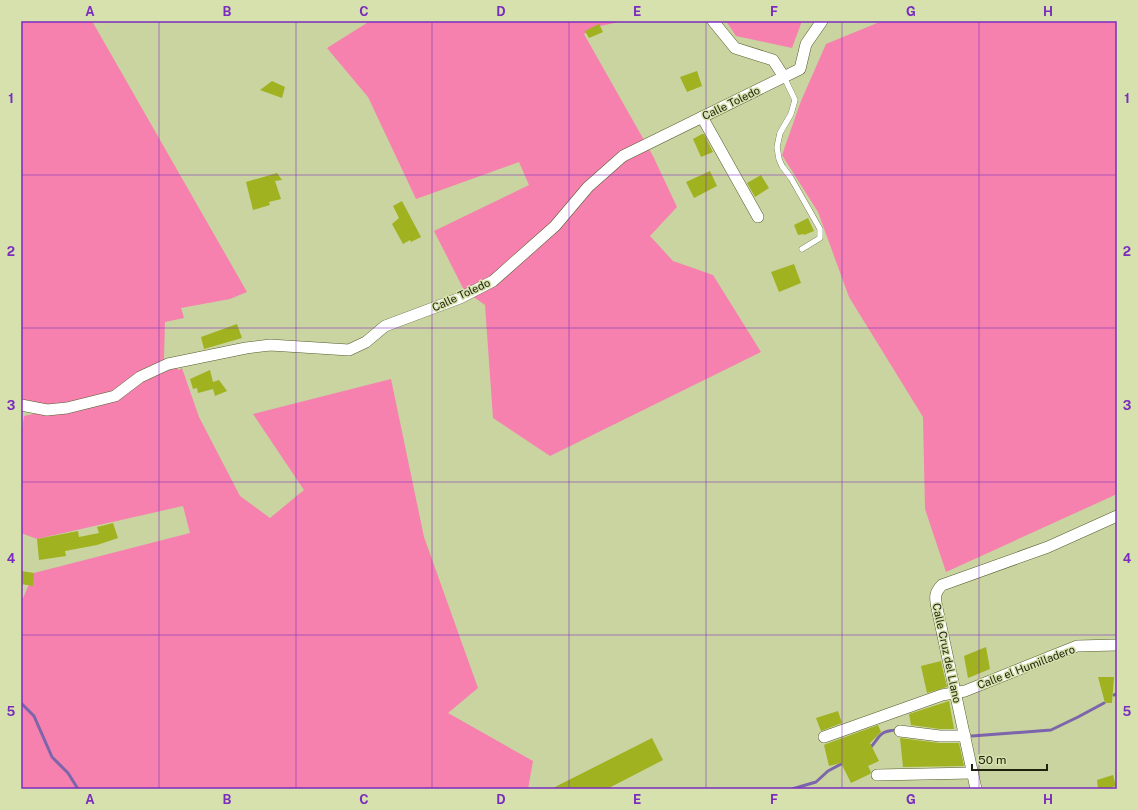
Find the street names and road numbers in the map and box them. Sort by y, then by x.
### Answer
street label: Calle Toledo [700,84,762,122]
street label: Calle Toledo [430,276,492,314]
street label: Calle Cruz del Llano [931,602,963,704]
street label: Calle el Humilladero [975,643,1077,691]

